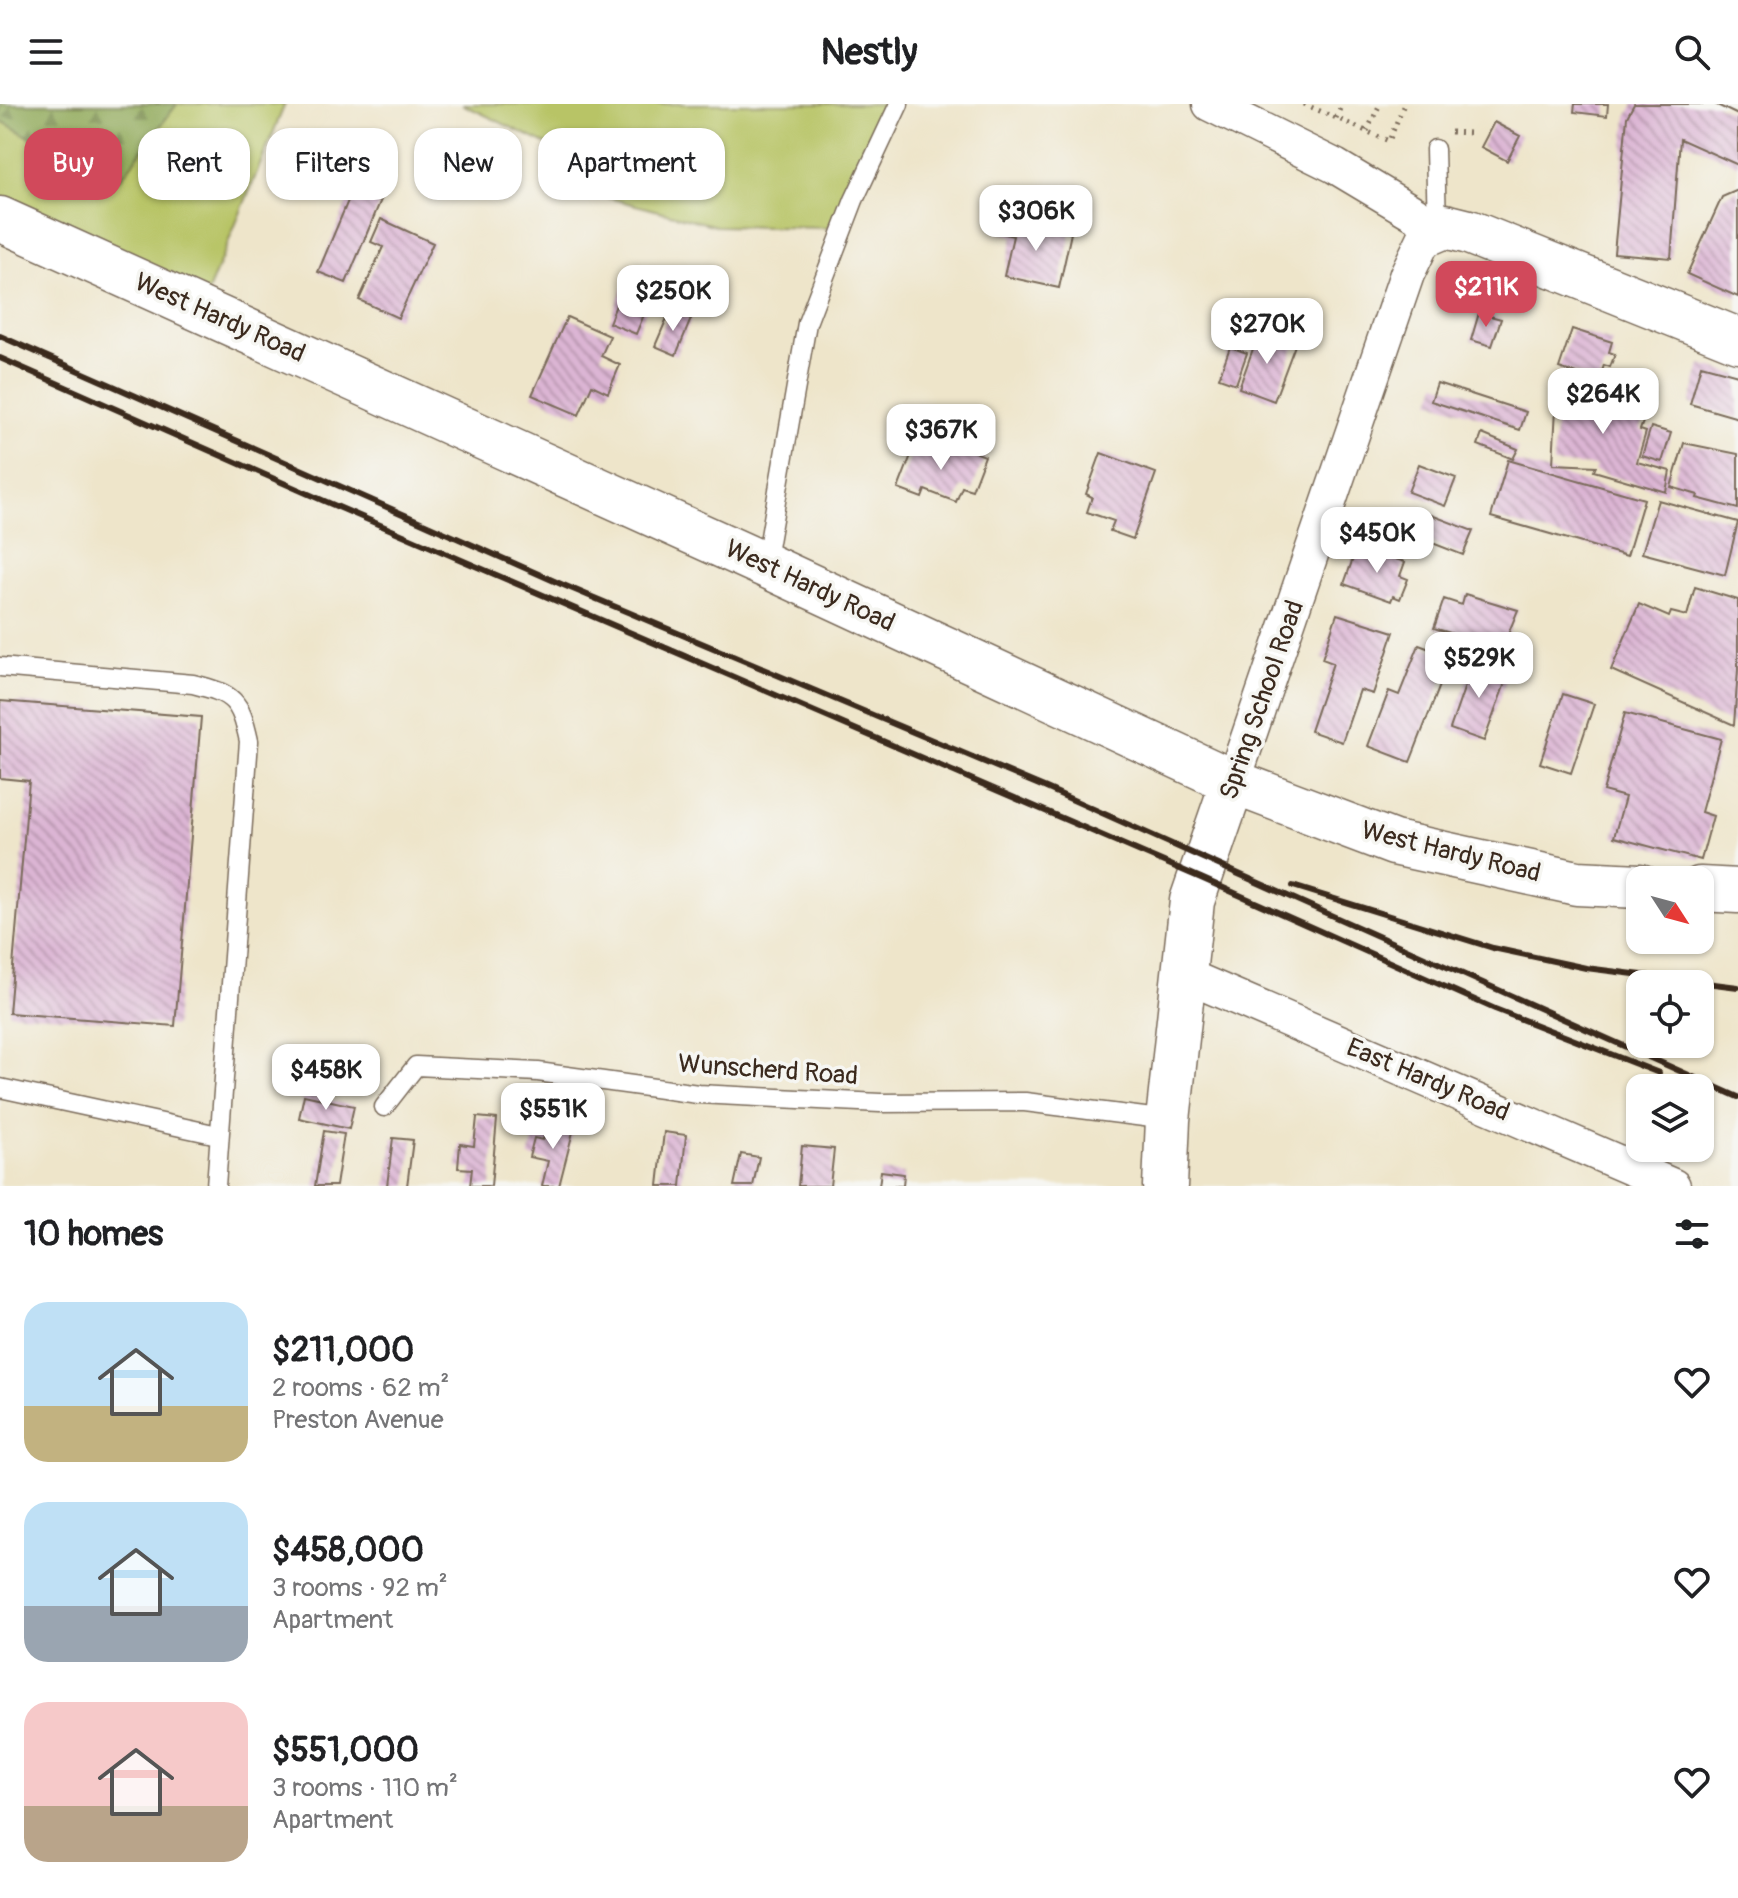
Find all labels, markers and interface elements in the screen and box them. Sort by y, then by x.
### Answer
icon: menu [24,30,68,74]
text: Nestly [821,30,917,75]
icon: search [1670,30,1714,74]
chip: Buy [24,128,122,200]
chip: Rent [138,128,250,200]
chip: Filters [266,128,398,200]
chip: New [414,128,522,200]
chip: Apartment [538,128,725,200]
pin: $306K [980,185,1092,253]
text: $306K [997,195,1075,227]
pin: $211K [1430,261,1542,329]
pin: $250K [617,265,729,333]
street label: West Hardy Road [130,266,310,370]
text: $211K [1454,271,1518,303]
text: $250K [635,275,711,307]
pin: $270K [1211,298,1323,366]
text: $270K [1229,308,1305,340]
pin: $264K [1547,368,1659,436]
text: $264K [1566,378,1640,410]
pin: $367K [885,404,997,472]
text: $367K [905,414,977,446]
pin: $450K [1321,507,1433,575]
text: $450K [1339,517,1415,549]
street label: West Hardy Road [720,533,900,639]
street label: Spring School Road [1213,596,1311,804]
pin: $529K [1423,632,1535,700]
text: $529K [1443,642,1515,674]
street label: West Hardy Road [1358,814,1544,890]
north arrow [1626,866,1714,954]
map controls [1626,866,1714,1162]
button: locate [1626,970,1714,1058]
street label: East Hardy Road [1342,1031,1514,1129]
pin: $458K [270,1044,382,1112]
street label: Wunscherd Road [677,1048,859,1092]
text: $458K [290,1054,362,1086]
button: layers [1626,1074,1714,1162]
pin: $551K [497,1083,609,1151]
text: $551K [519,1093,587,1125]
icon: filters [1670,1212,1714,1256]
text: 10 homes [24,1213,163,1256]
text: $211,000 [272,1329,414,1372]
icon: home [88,1334,184,1430]
icon: heart [1670,1360,1714,1404]
text: 2 rooms · 62 m² [272,1372,449,1404]
text: Preston Avenue [272,1404,444,1436]
text: $458,000 [272,1529,424,1572]
icon: home [88,1534,184,1630]
icon: heart [1670,1560,1714,1604]
text: 3 rooms · 92 m² [272,1572,448,1604]
text: Apartment [272,1604,393,1636]
text: $551,000 [272,1729,419,1772]
icon: home [88,1734,184,1830]
icon: heart [1670,1760,1714,1804]
text: 3 rooms · 110 m² [272,1772,458,1804]
text: Apartment [272,1804,393,1836]

